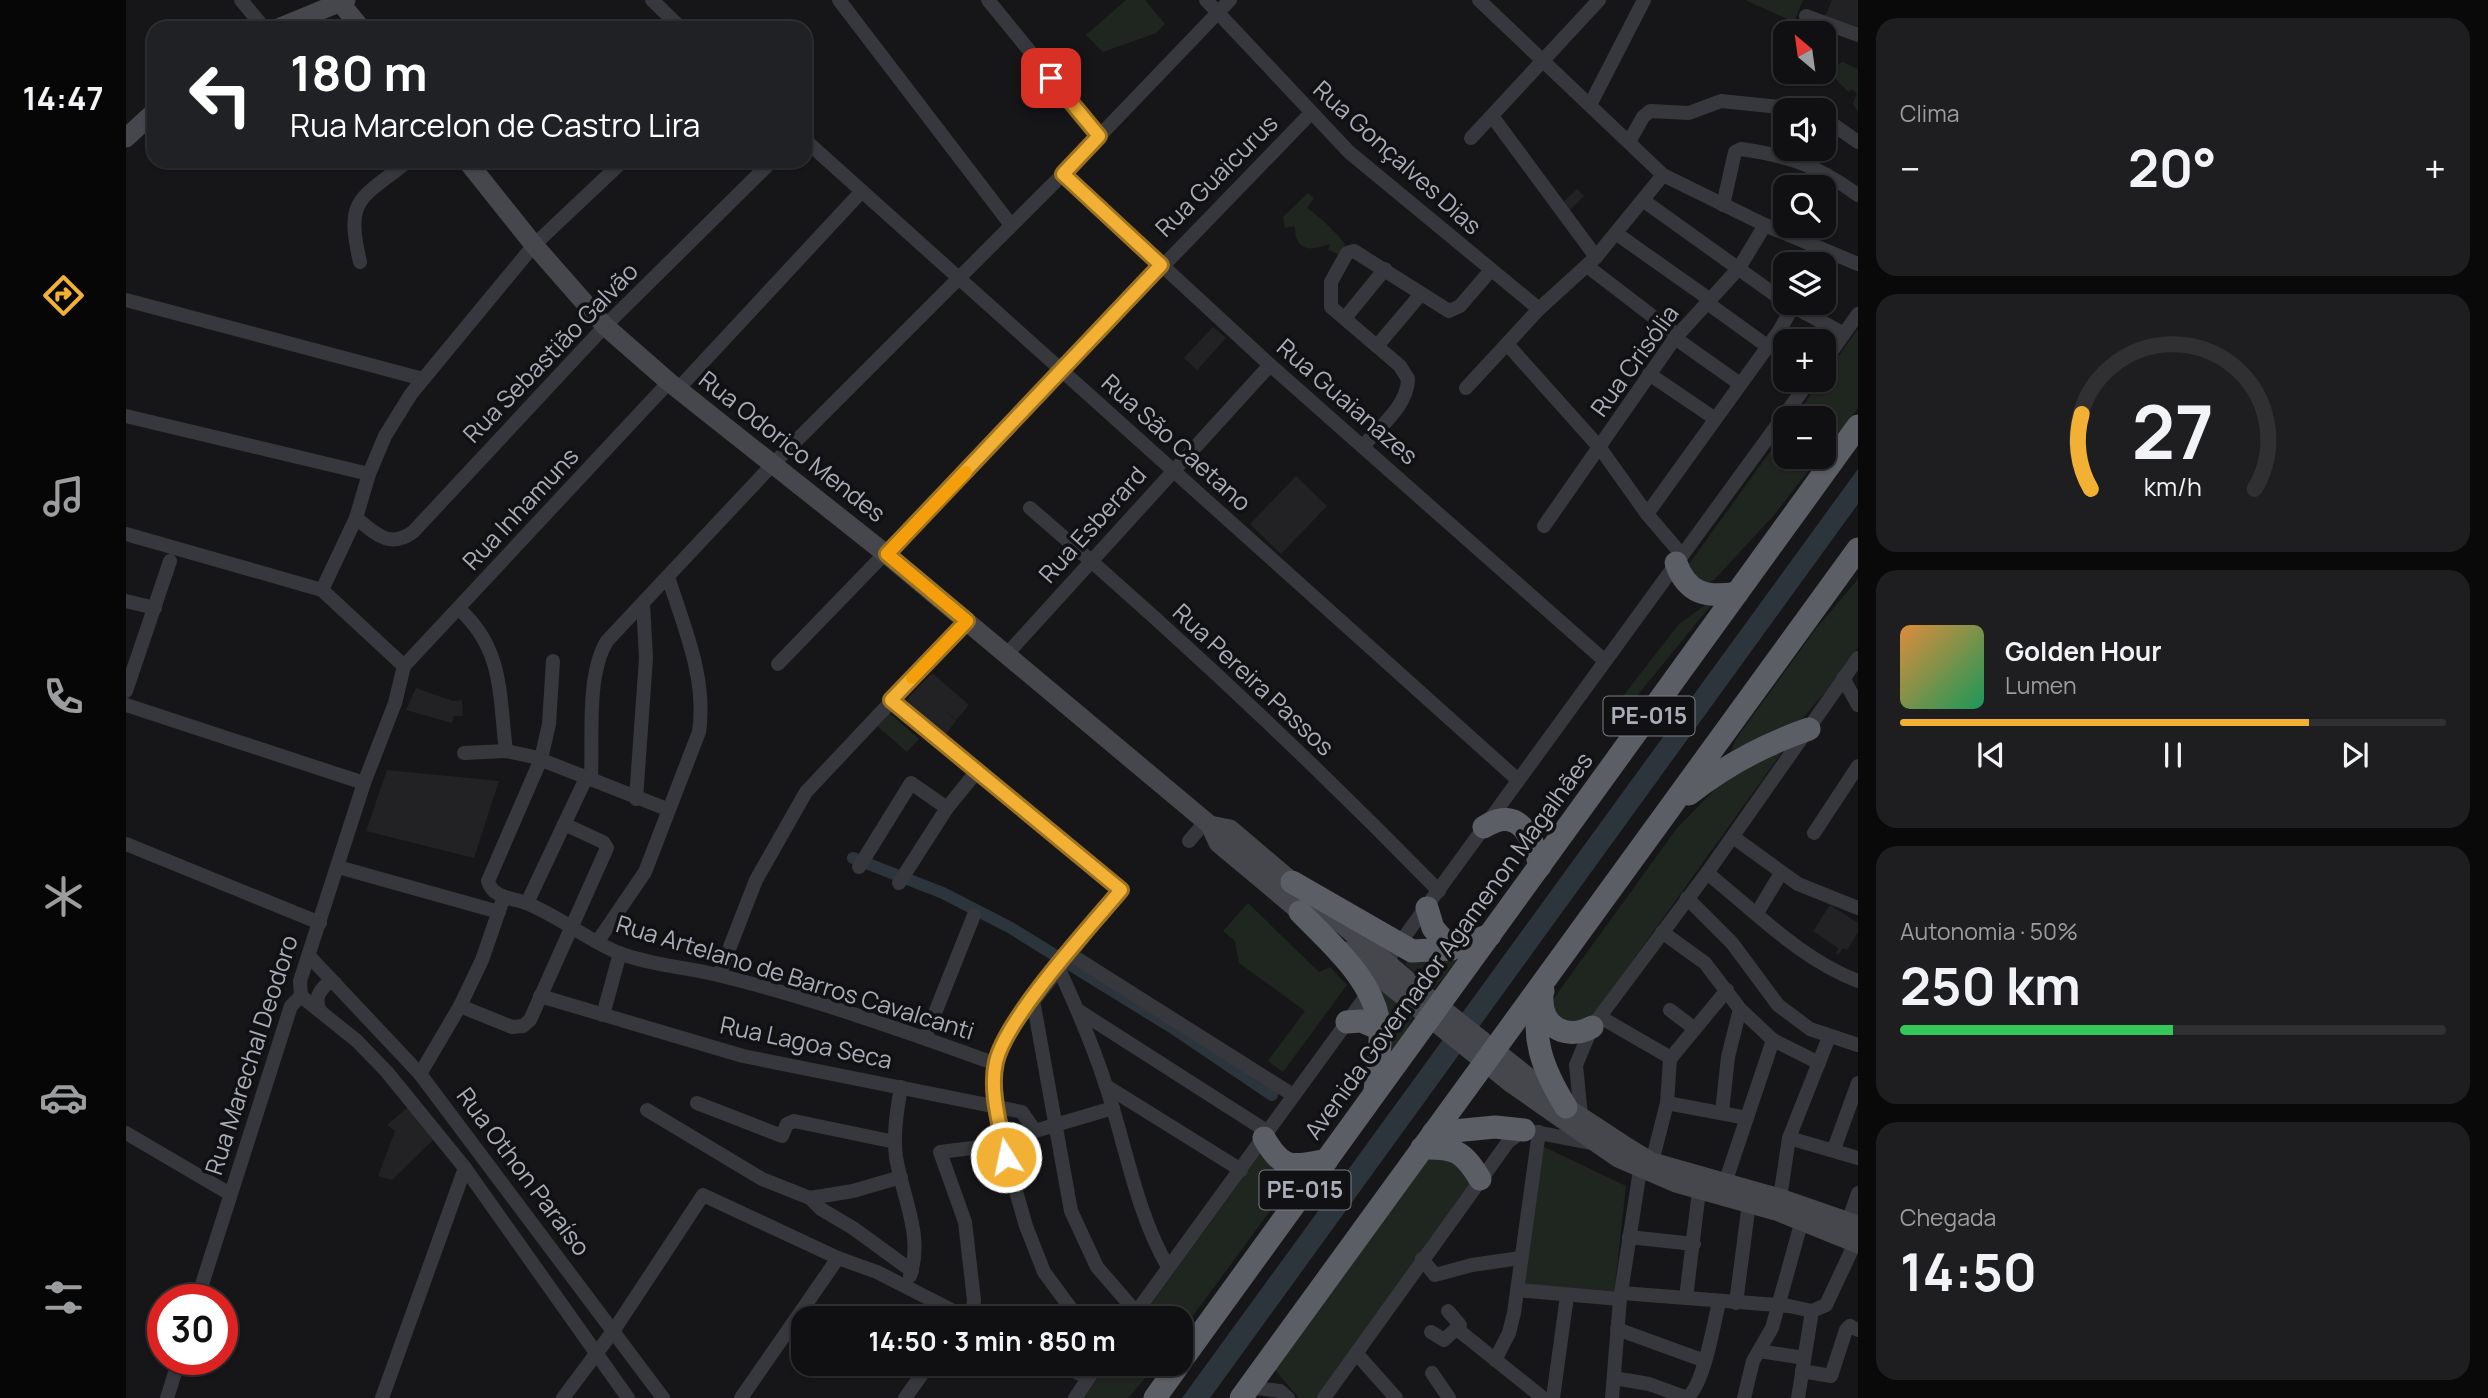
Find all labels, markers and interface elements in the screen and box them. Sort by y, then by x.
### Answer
north arrow [1773,21,1836,84]
map controls [1773,21,1836,469]
text: 180 m [290,39,428,106]
pin [1021,48,1081,108]
icon: left [175,49,266,140]
icon: arrive [1032,59,1070,97]
street label: Rua Gonçalves Dias [1307,72,1489,241]
text: 14:47 [23,76,104,120]
text: Clima [1900,97,1959,129]
button: sound [1773,98,1836,161]
text: Rua Marcelon de Castro Lira [290,103,700,147]
street label: Rua Guaicurus [1147,106,1284,243]
text: 20° [2128,132,2217,203]
text: − [1900,142,1921,194]
text: + [2424,142,2446,194]
button: search [1773,175,1836,238]
button: layers [1773,252,1836,315]
street label: Rua Sebastião Galvão [455,255,645,449]
icon: directions [39,271,88,320]
street label: Rua Crisólia [1582,298,1685,423]
button: + [1773,329,1836,392]
street label: Rua Guaianazes [1270,330,1426,471]
street label: Rua Odorico Mendes [693,363,893,529]
street label: Rua São Caetano [1095,366,1259,518]
text: 27 [2132,381,2214,481]
button: − [1773,406,1836,469]
street label: Rua Inhamuns [454,440,585,576]
street label: Rua Esberard [1031,459,1153,589]
text: km/h [2144,469,2202,504]
icon: music [39,472,88,521]
street label: Rua Pereira Passos [1166,595,1342,762]
text: Golden Hour [2005,633,2162,669]
text: Lumen [2005,669,2077,701]
icon: phone [39,672,88,721]
road number: PE-015 [1604,696,1694,736]
icon: previous [1972,736,2010,774]
icon: pause [2154,736,2192,774]
icon: next [2336,736,2374,774]
street label: Avenida Governador Agamenon Magalhães [1296,745,1600,1145]
icon: climate [39,872,88,921]
street label: Rua Artelano de Barros Cavalcanti [612,906,978,1047]
text: Autonomia · 50% [1900,915,2078,947]
street label: Rua Marechal Deodoro [196,931,305,1179]
text: 250 km [1900,950,2081,1021]
street label: Rua Lagoa Seca [717,1007,895,1076]
icon: car [39,1073,88,1122]
street label: Rua Othon Paraíso [450,1080,599,1262]
position arrow [969,1120,1043,1194]
road number: PE-015 [1260,1170,1350,1210]
text: Chegada [1900,1201,1996,1233]
text: 14:50 [1900,1236,2037,1307]
icon: filters [39,1273,88,1322]
speed limit sign: 30 [147,1284,238,1375]
text: 14:50 · 3 min · 850 m [868,1323,1116,1359]

